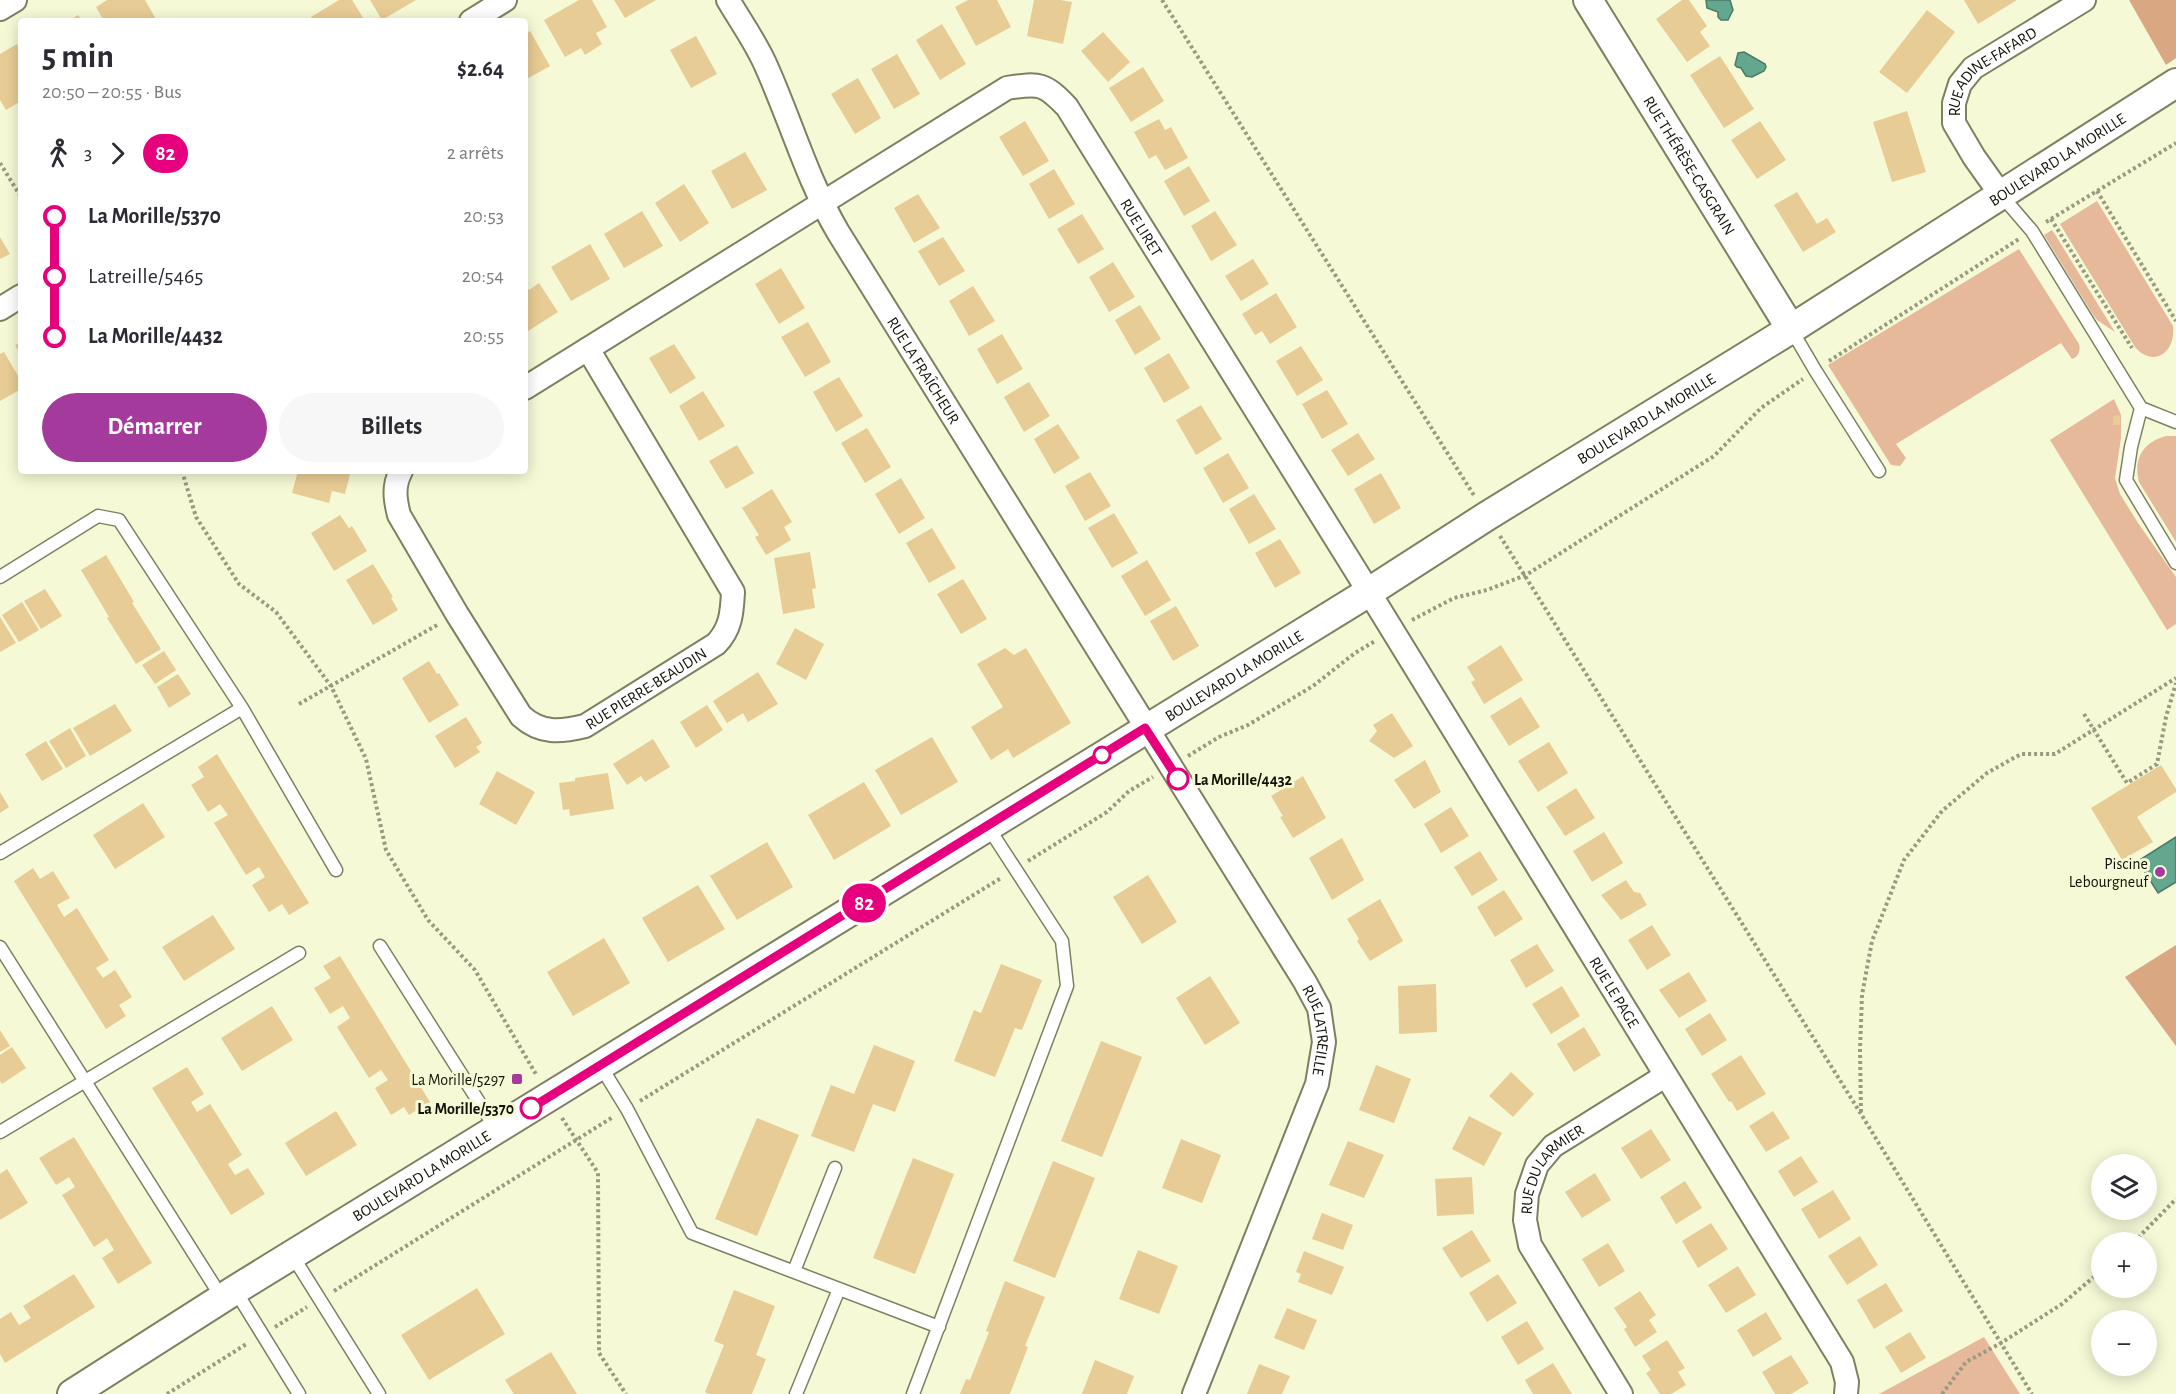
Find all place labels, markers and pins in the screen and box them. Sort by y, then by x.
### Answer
unlabelled marker [1093,746,1111,764]
marker: La Morille/4432 [1167,768,1189,790]
place label: La Morille/4432 [1194,772,1293,788]
place label: Piscine Lebourgneuf [2069,856,2149,890]
marker: Piscine Lebourgneuf [2153,865,2167,879]
place label: La Morille/5297 [411,1072,505,1088]
marker: La Morille/5297 [510,1072,524,1086]
marker: La Morille/5370 [520,1097,542,1119]
place label: La Morille/5370 [417,1101,514,1117]

